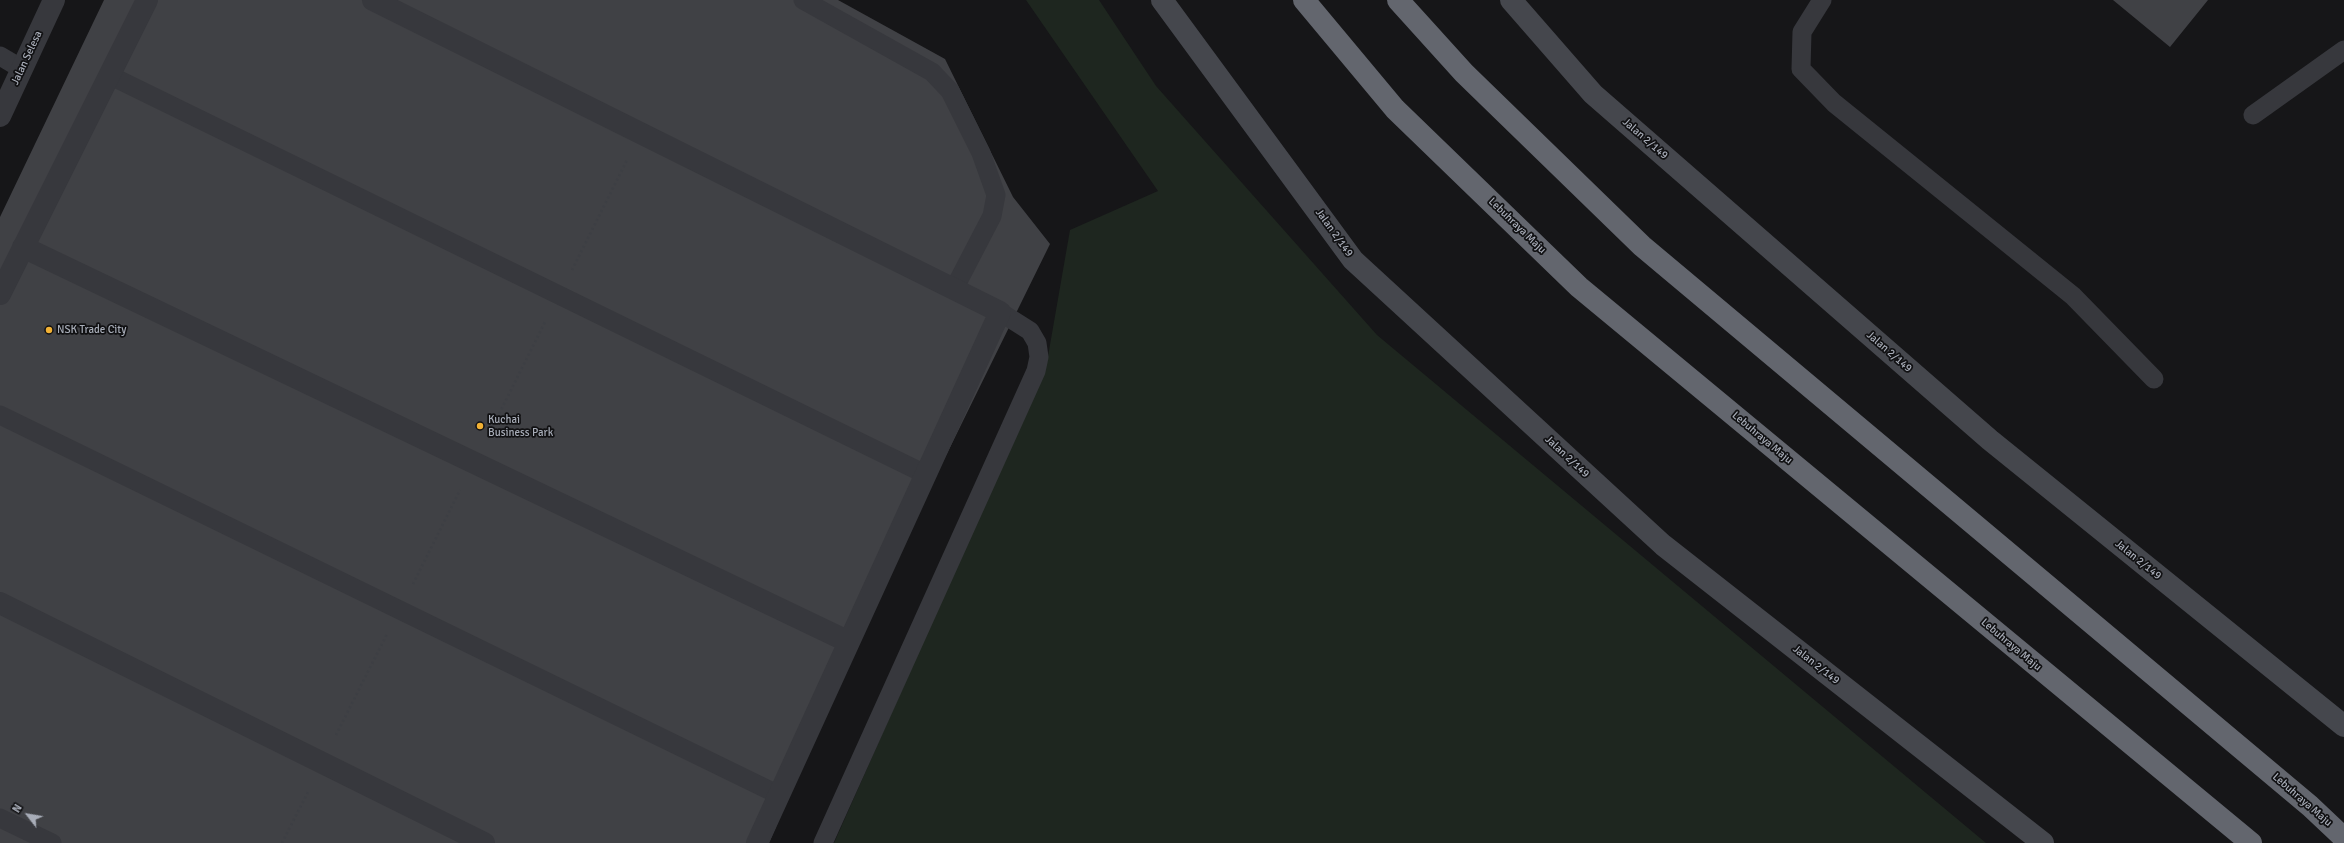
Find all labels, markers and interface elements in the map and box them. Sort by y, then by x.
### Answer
street label: Jalan Selesa [9,29,45,87]
street label: Jalan 2/149 [1620,116,1670,162]
street label: Lebuhraya Maju [1486,195,1548,257]
street label: Jalan 2/149 [1312,207,1356,259]
place label: NSK Trade City [57,323,126,337]
marker: NSK Trade City [44,325,54,335]
street label: Jalan 2/149 [1864,329,1914,375]
street label: Lebuhraya Maju [1729,409,1795,467]
place label: Kuchai Business Park [488,413,553,439]
marker: Kuchai Business Park [475,421,485,431]
street label: Jalan 2/149 [1542,433,1592,481]
street label: Jalan 2/149 [2112,537,2164,583]
street label: Lebuhraya Maju [1978,616,2044,674]
street label: Jalan 2/149 [1790,643,1842,687]
street label: Lebuhraya Maju [2269,771,2335,829]
north arrow [8,795,48,835]
text: N [10,802,25,815]

